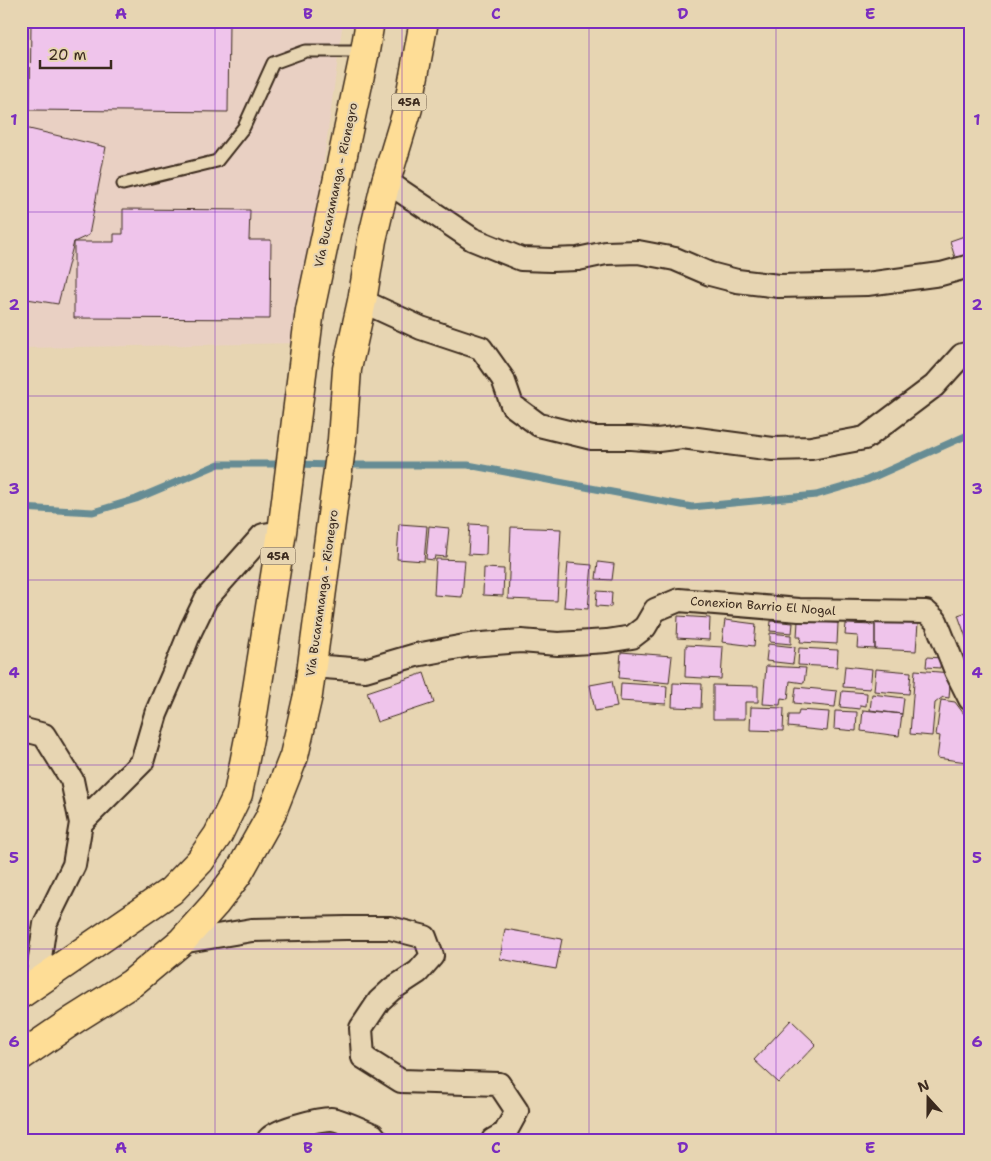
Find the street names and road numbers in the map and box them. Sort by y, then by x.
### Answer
road number: 45A [392,94,426,110]
street label: Vía Bucaramanga - Rionegro [311,101,361,269]
street label: Vía Bucaramanga - Rionegro [302,509,342,677]
road number: 45A [260,548,296,564]
street label: Conexion Barrio El Nogal [690,593,837,619]

